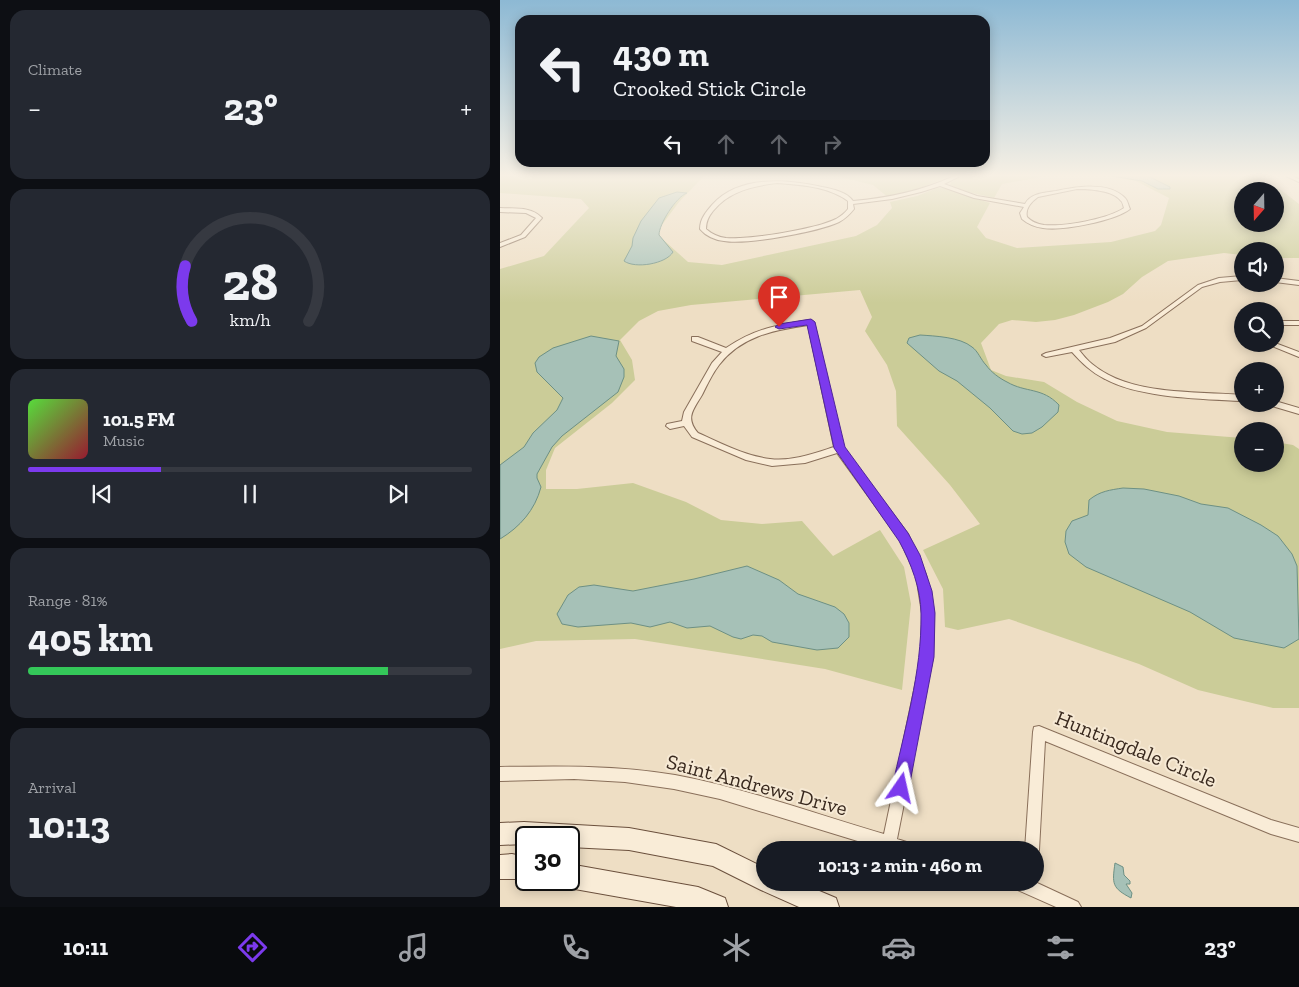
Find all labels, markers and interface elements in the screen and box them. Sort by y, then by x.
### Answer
text: 430 m [613,33,709,75]
icon: left [530,35,595,100]
text: Climate [28,60,82,79]
text: Crooked Stick Circle [613,75,806,102]
text: 23° [223,84,278,130]
text: − [28,92,41,125]
text: + [460,92,472,125]
icon: left [659,130,687,158]
icon: ahead [712,130,740,158]
icon: ahead [765,130,793,158]
icon: right [818,130,846,158]
north arrow [1234,182,1284,232]
map controls [1234,182,1284,472]
button: sound [1234,242,1284,292]
text: 28 [222,251,278,313]
pin [758,276,800,327]
icon: arrive [765,283,793,311]
button: search [1234,302,1284,352]
text: km/h [230,309,270,331]
button: + [1234,362,1284,412]
text: 101.5 FM [103,408,175,431]
button: − [1234,422,1284,472]
text: Music [103,431,145,450]
icon: previous [88,480,116,508]
icon: pause [236,480,264,508]
icon: next [384,480,412,508]
text: Range · 81% [28,591,108,610]
text: 405 km [28,615,153,661]
street label: Huntingdale Circle [1052,705,1221,792]
street label: Saint Andrews Drive [664,748,850,821]
position arrow [874,761,926,813]
text: Arrival [28,778,76,797]
text: 10:13 [28,802,110,848]
speed limit sign: 30 [515,826,580,891]
text: 10:13 · 2 min · 460 m [818,854,982,877]
icon: directions [235,930,270,965]
icon: music [396,930,431,965]
icon: phone [558,930,593,965]
icon: climate [719,930,754,965]
icon: car [881,930,916,965]
icon: filters [1043,930,1078,965]
text: 10:11 [63,934,108,961]
text: 23° [1204,934,1236,961]

